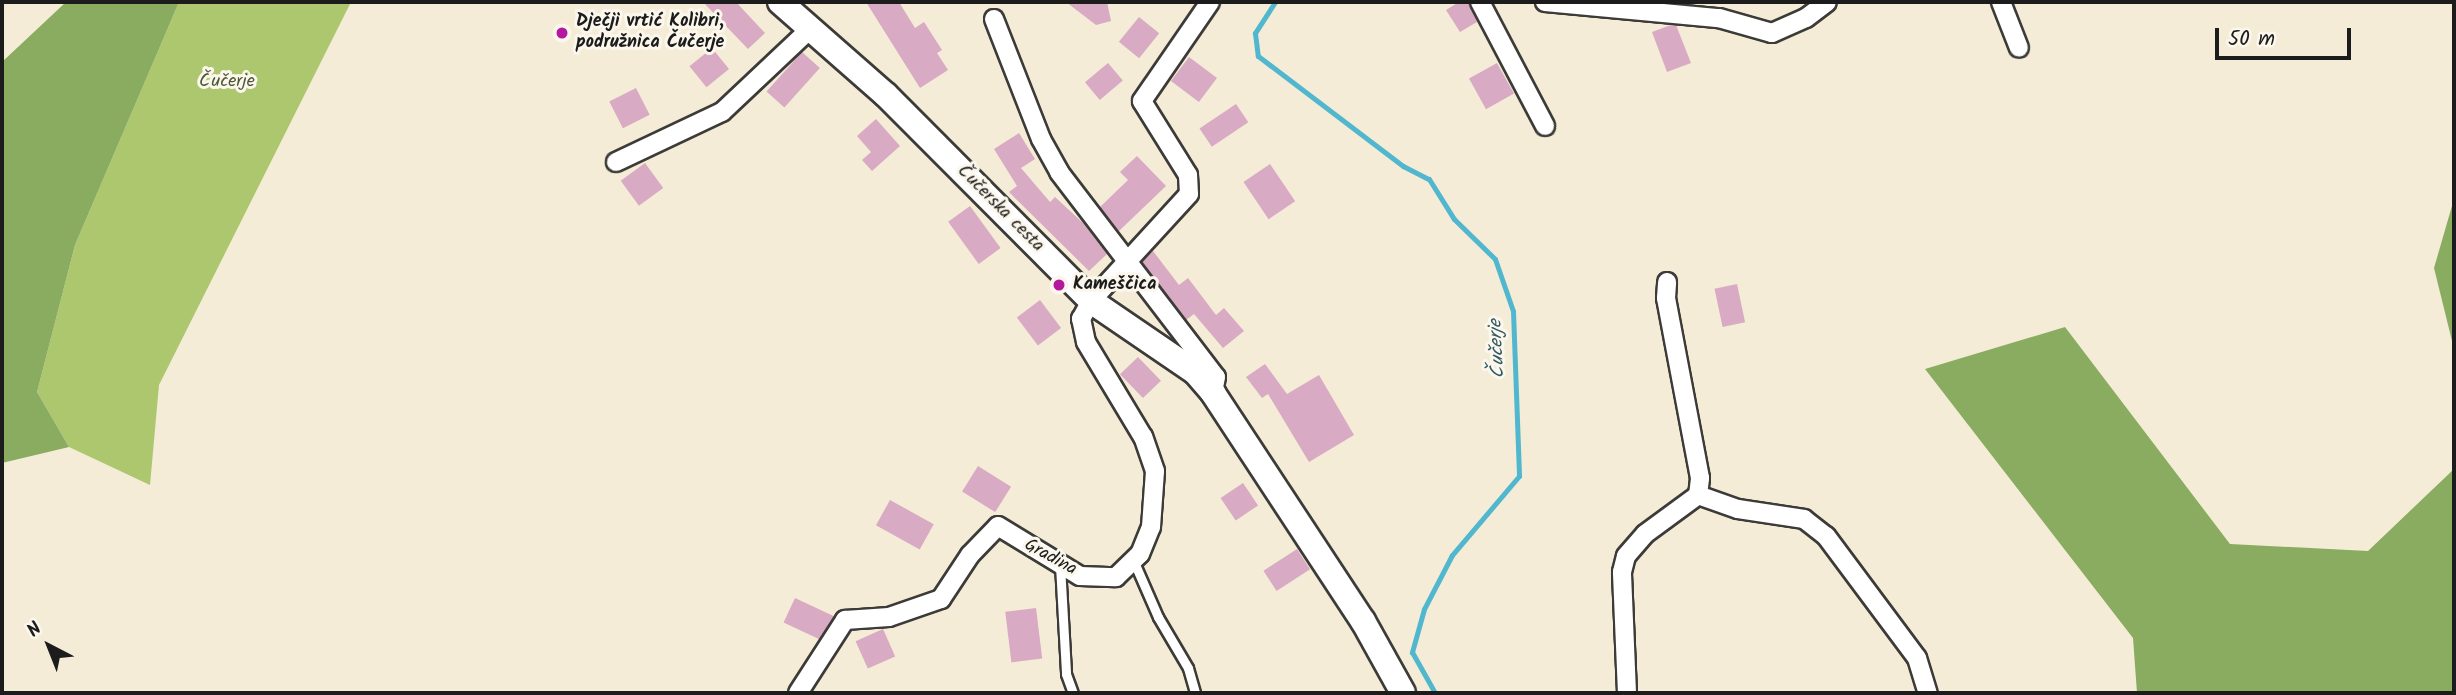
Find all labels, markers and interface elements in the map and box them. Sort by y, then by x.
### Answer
place label: Dječji vrtić Kolibri, podružnica Čučerje [576,12,724,54]
scale bar [2218,14,2354,58]
text: 50 m [2228,23,2275,56]
marker: Dječji vrtić Kolibri, podružnica Čučerje [554,25,570,41]
park label: Čučerje [199,71,255,93]
street label: Čučerska cesta [952,161,1048,257]
place label: Kameščica [1073,274,1156,296]
marker: Kameščica [1051,277,1067,293]
water label: Čučerje [1485,319,1511,379]
street label: Gradina [1020,535,1080,581]
north arrow [14,611,84,681]
text: N [20,615,49,646]

